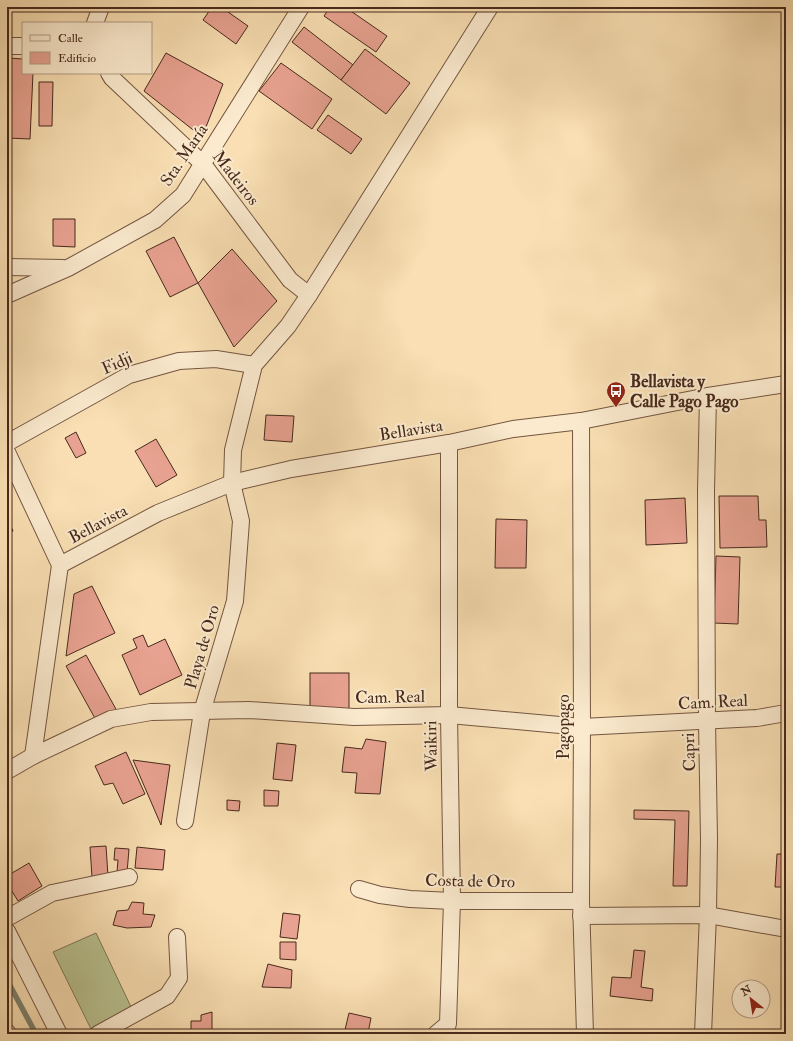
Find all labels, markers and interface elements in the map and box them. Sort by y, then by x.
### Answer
legend [22,22,152,74]
text: Calle [58,31,83,46]
text: Edificio [58,51,96,66]
street label: Sta. María [156,119,213,190]
street label: Madeiros [208,146,264,210]
street label: Fidji [98,347,136,379]
place label: Bellavista y Calle Pago Pago [630,371,738,413]
bus stop icon: Bellavista y Calle Pago Pago [605,380,627,408]
street label: Bellavista [378,414,445,445]
street label: Bellavista [65,499,132,548]
street label: Playa de Oro [180,603,225,692]
street label: Cam. Real [355,686,426,708]
street label: Cam. Real [678,690,749,714]
street label: Pagopago [553,694,575,760]
street label: Waikiri [420,720,442,773]
street label: Capri [678,732,701,772]
street label: Costa de Oro [425,870,515,892]
north arrow [731,979,771,1019]
text: N [738,982,755,999]

